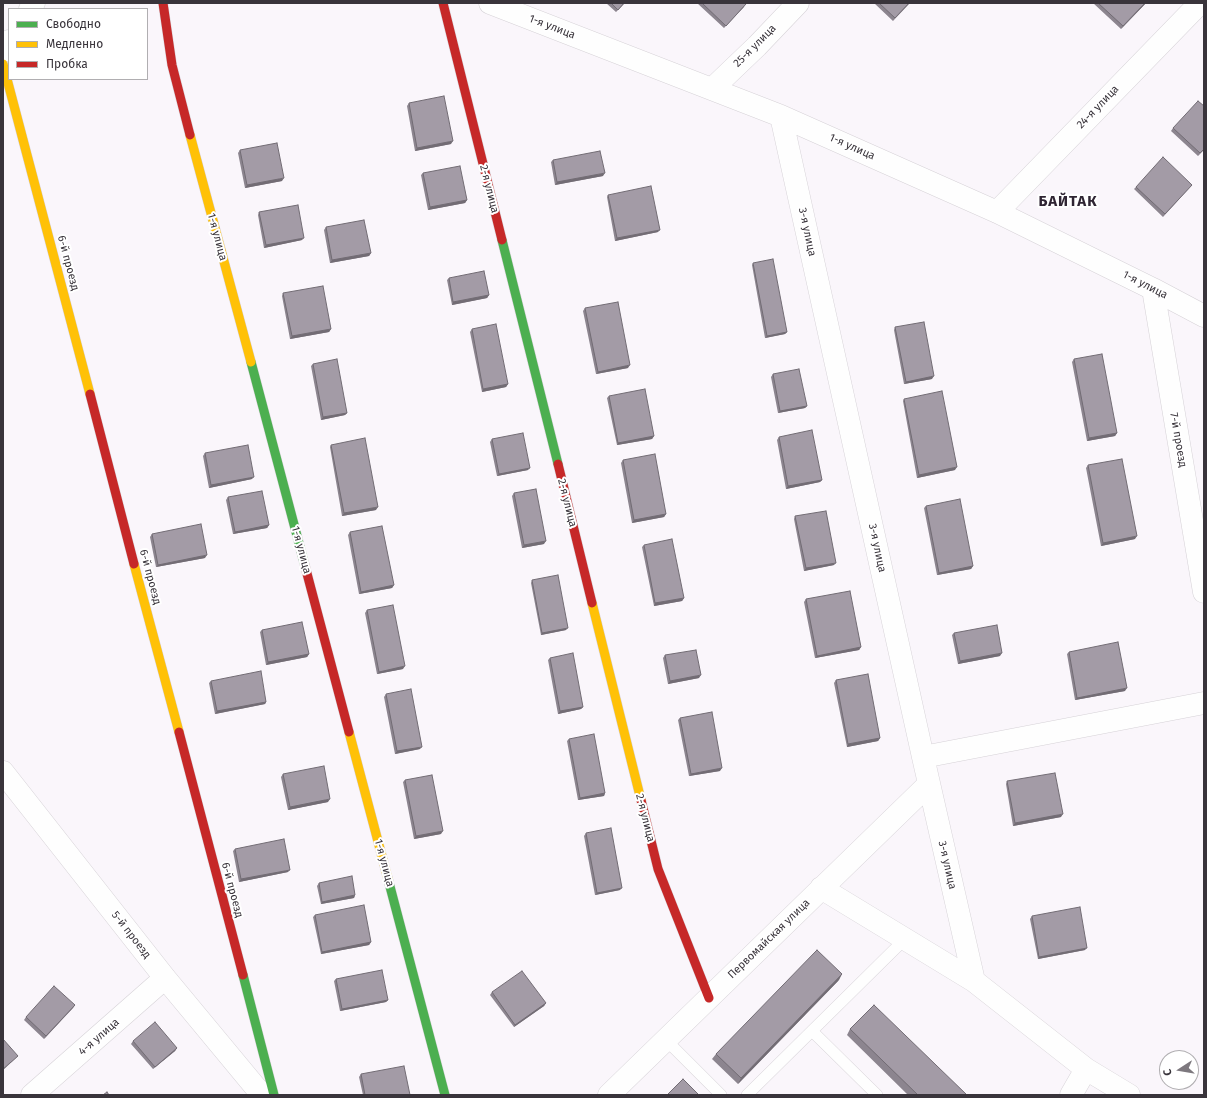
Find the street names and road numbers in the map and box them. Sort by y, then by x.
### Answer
street label: 1-я улица [527,12,577,42]
street label: 25-я улица [731,22,779,70]
street label: 24-я улица [1074,83,1122,131]
street label: 1-я улица [827,131,877,163]
street label: 2-я улица [477,163,501,215]
street label: 3-я улица [795,206,819,258]
street label: 1-я улица [204,212,230,262]
street label: 6-й проезд [54,234,82,292]
street label: 1-я улица [1120,268,1170,302]
street label: 7-й проезд [1167,412,1189,468]
street label: 2-я улица [555,477,579,529]
street label: 3-я улица [865,522,889,574]
street label: 1-я улица [288,525,314,575]
street label: 6-й проезд [136,548,164,606]
street label: 2-я улица [633,792,657,844]
street label: 1-я улица [371,838,397,888]
street label: 3-я улица [935,839,959,891]
street label: 6-й проезд [218,861,246,919]
street label: Первомайская улица [725,896,813,982]
street label: 5-й проезд [109,909,153,961]
street label: 4-я улица [76,1016,122,1058]

